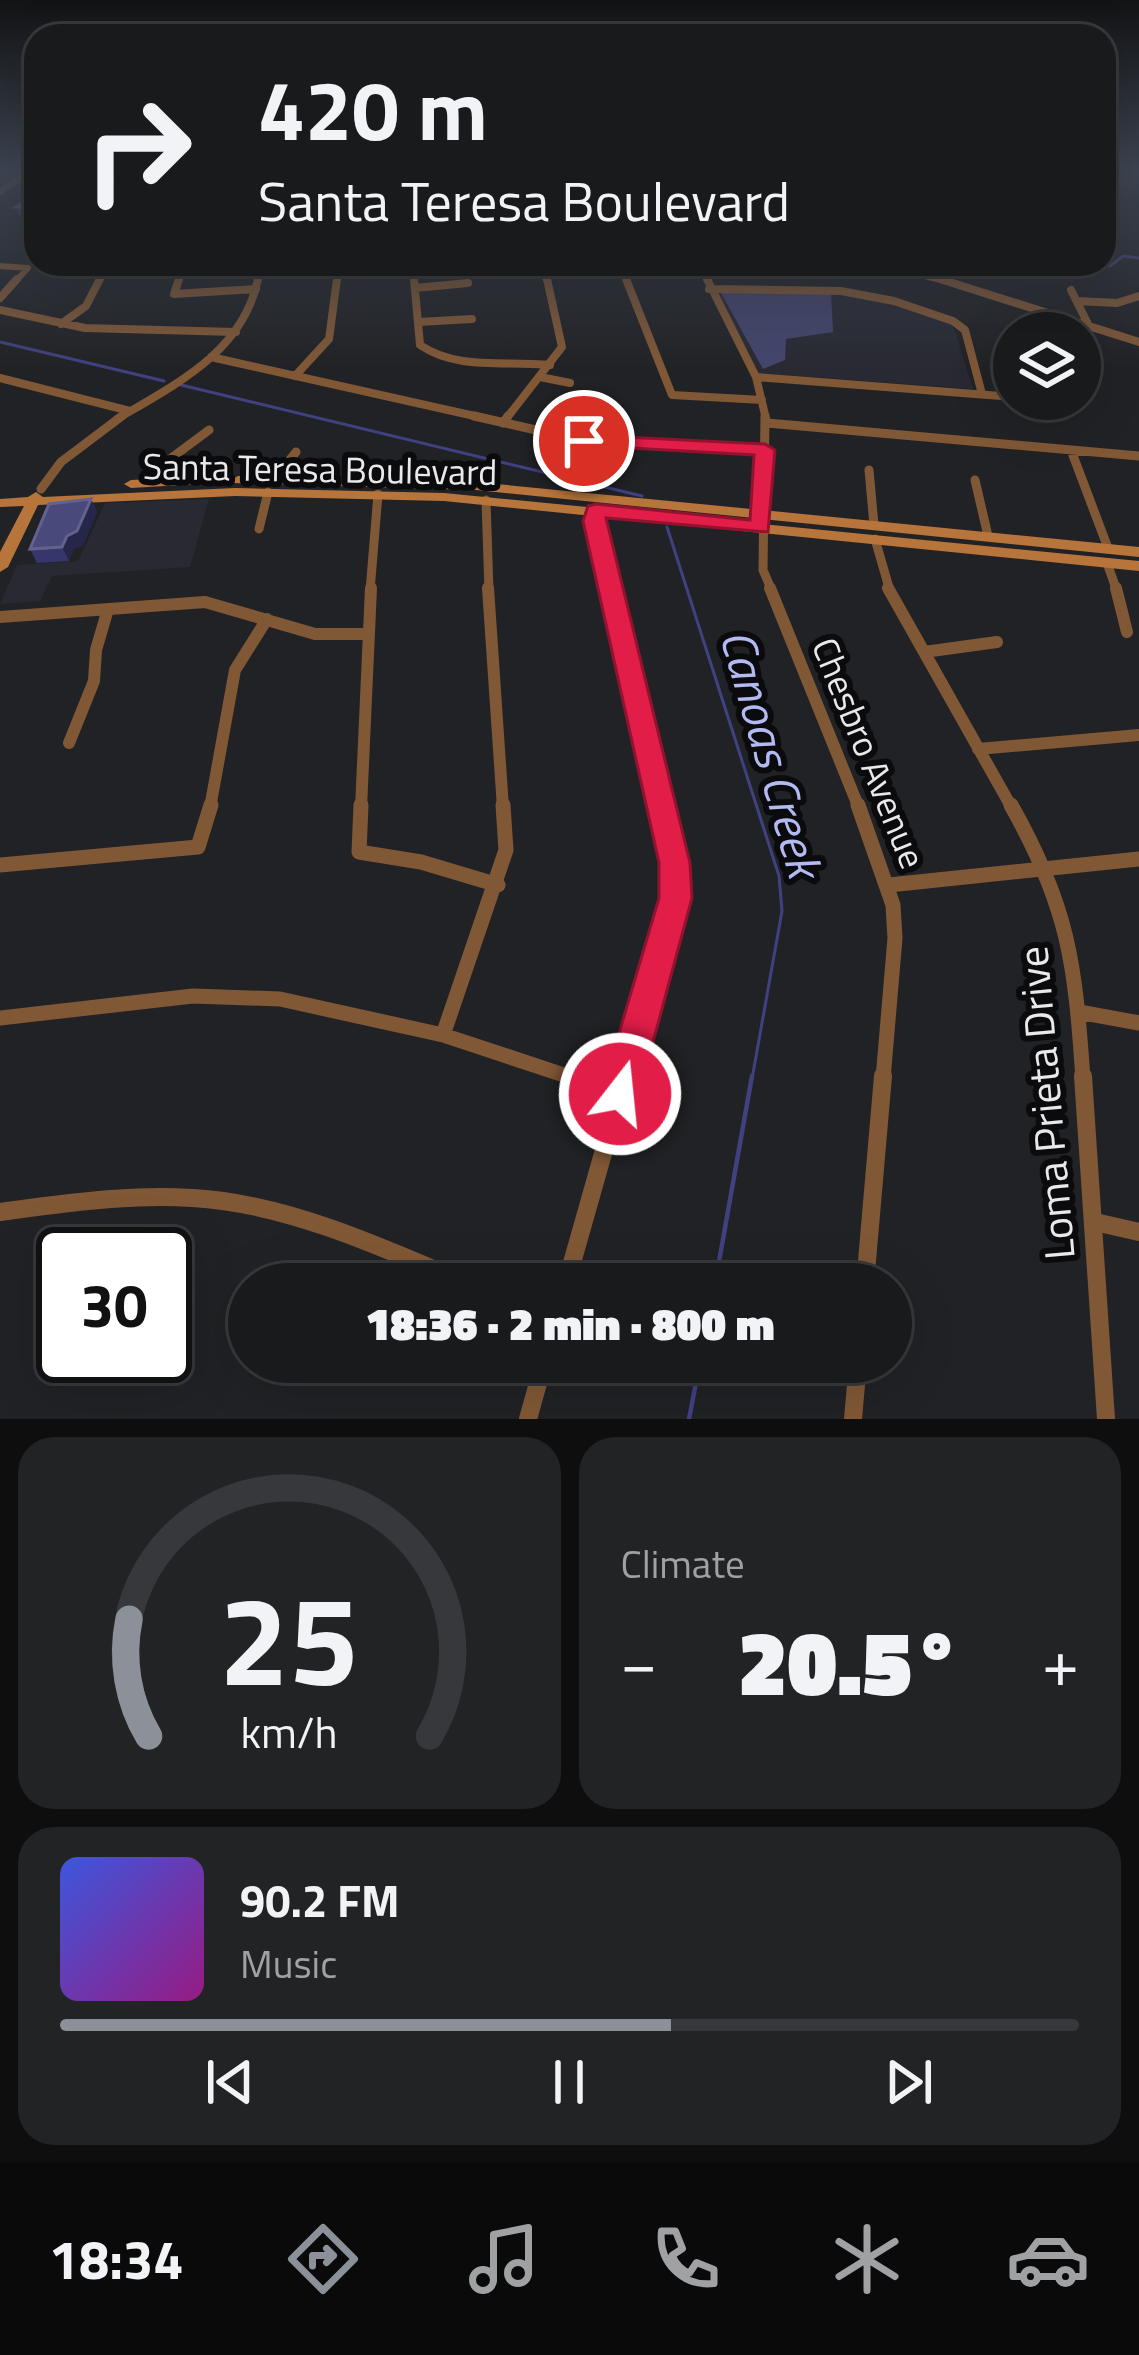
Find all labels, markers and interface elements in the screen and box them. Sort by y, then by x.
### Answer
text: 420 m [258,45,488,173]
icon: right [60,72,216,228]
text: Santa Teresa Boulevard [258,160,790,242]
map controls [993,312,1101,420]
button: layers [993,312,1101,420]
pin [533,390,635,492]
icon: arrive [551,408,617,474]
street label: Santa Teresa Boulevard [142,438,498,499]
water label: Canoas Creek [701,620,843,891]
street label: Chesbro Avenue [798,629,941,876]
street label: Loma Prieta Drive [999,944,1091,1262]
position arrow [557,1031,683,1157]
speed limit sign: 30 [36,1227,192,1383]
text: 18:36 · 2 min · 800 m [366,1289,774,1357]
text: Climate [621,1534,745,1593]
text: 25 [219,1544,359,1733]
text: 20.5° [738,1593,961,1730]
text: − [621,1611,657,1712]
text: + [1042,1611,1079,1712]
text: km/h [241,1699,338,1765]
text: 90.2 FM [240,1866,400,1934]
text: Music [240,1934,337,1993]
icon: previous [197,2049,263,2115]
icon: pause [536,2049,602,2115]
icon: next [876,2049,942,2115]
icon: directions [281,2217,365,2301]
icon: music [462,2217,546,2301]
icon: phone [644,2217,728,2301]
icon: climate [825,2217,909,2301]
icon: car [1006,2217,1090,2301]
text: 18:34 [49,2218,183,2300]

